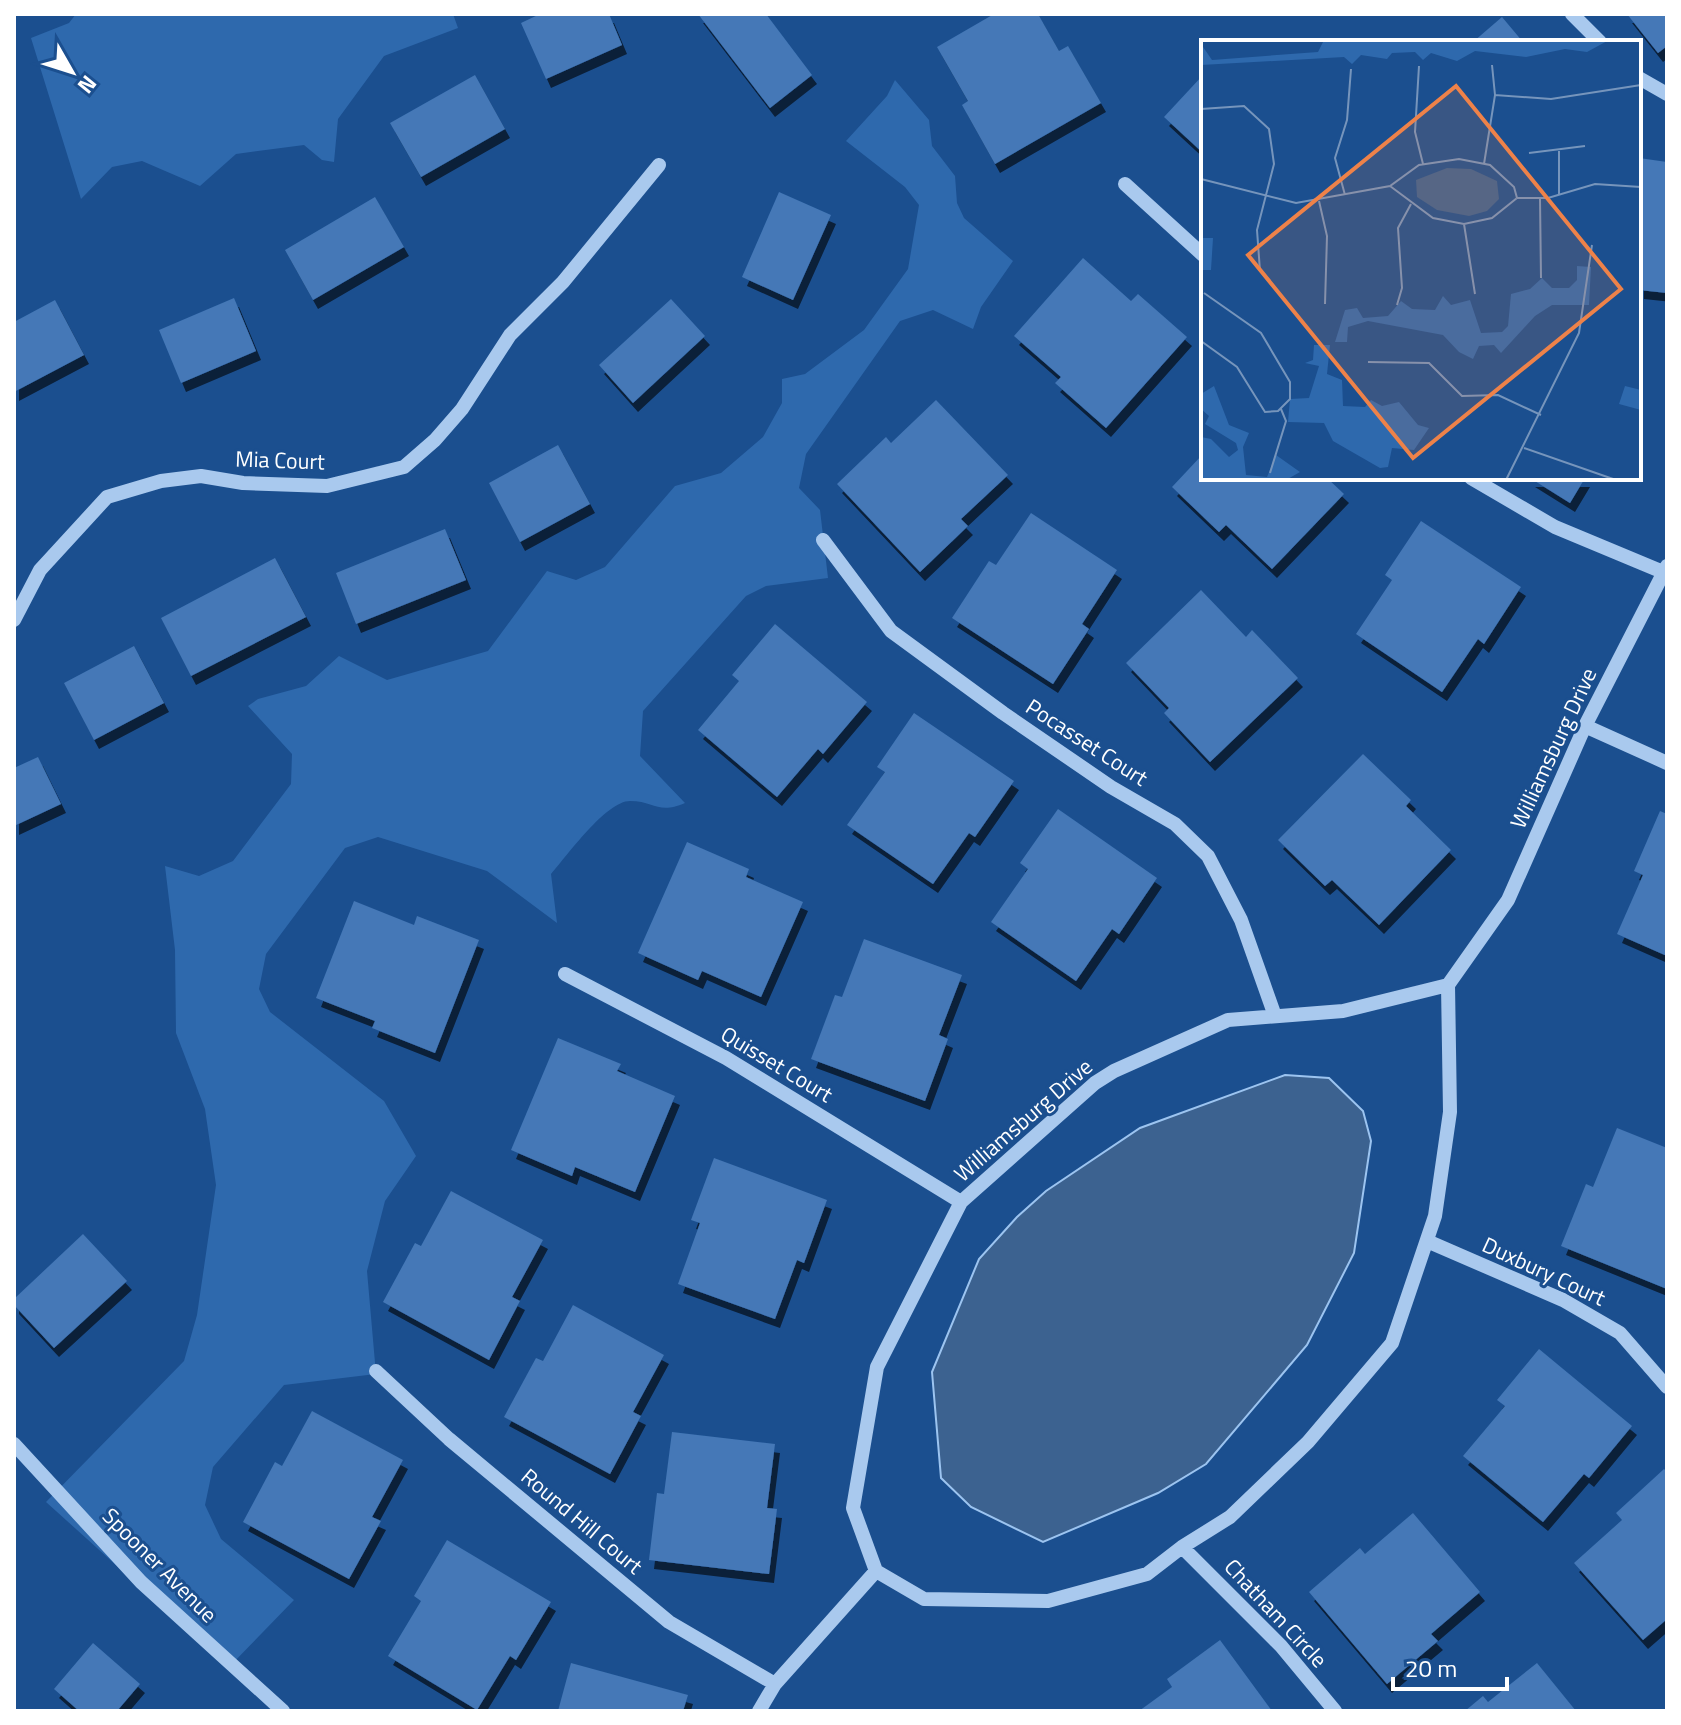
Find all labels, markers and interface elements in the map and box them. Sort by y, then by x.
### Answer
north arrow [32,32,112,112]
inset map [1201,40,1641,480]
text: N [70,68,106,101]
street label: Mia Court [235,441,326,479]
street label: Williamsburg Drive [1501,662,1605,834]
street label: Pocasset Court [1019,690,1155,794]
street label: Quisset Court [714,1017,840,1111]
street label: Williamsburg Drive [946,1050,1100,1190]
street label: Duxbury Court [1477,1228,1611,1315]
street label: Round Hill Court [514,1460,651,1582]
street label: Spooner Avenue [95,1500,225,1630]
street label: Chatham Circle [1216,1551,1336,1675]
scale bar [1393,1641,1507,1691]
text: 20 m [1405,1650,1457,1686]

